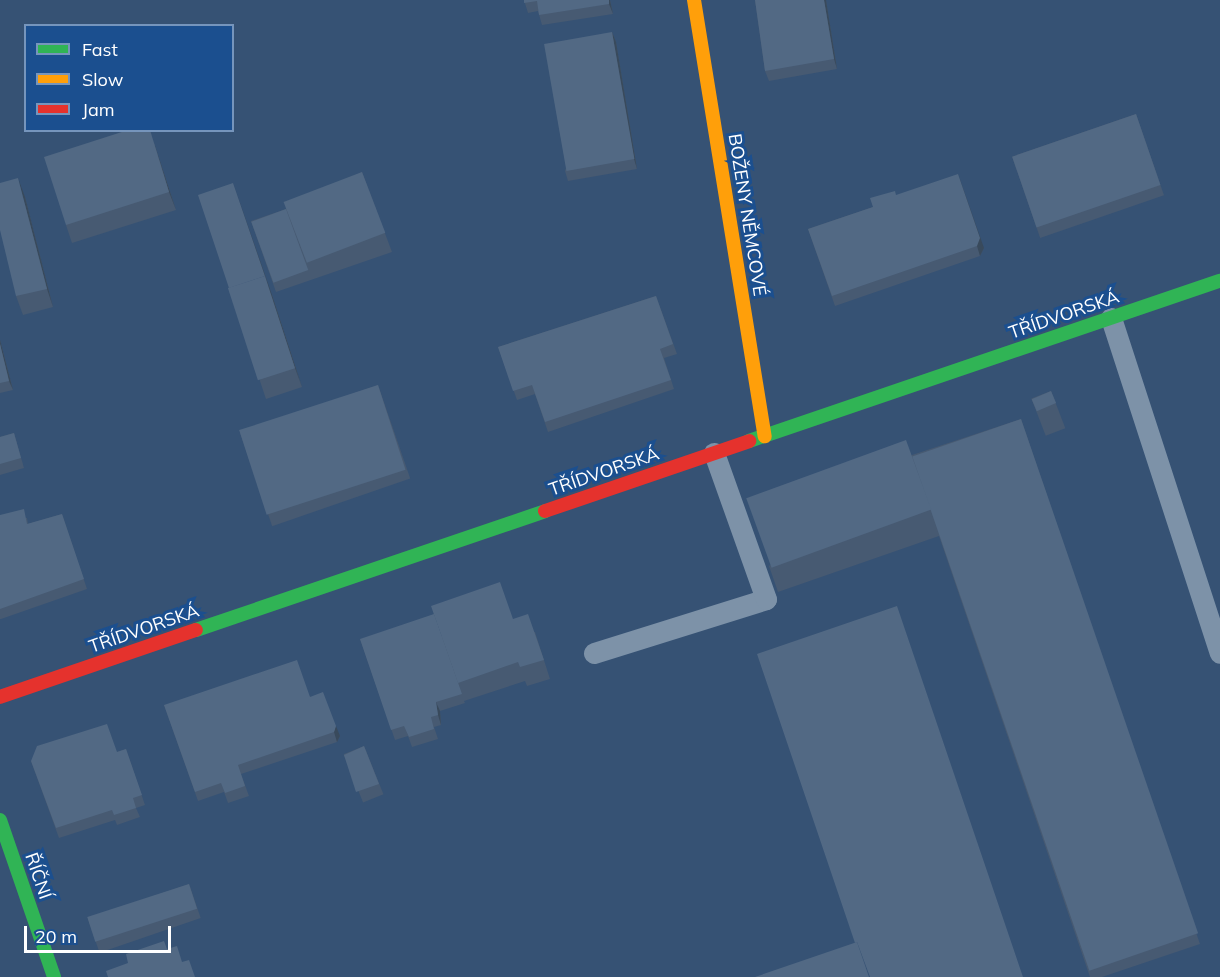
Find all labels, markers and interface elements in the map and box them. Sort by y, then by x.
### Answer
legend [24,24,234,132]
text: Fast [82,38,118,61]
text: Slow [82,68,123,91]
text: Jam [82,98,115,121]
street label: BOŽENY NĚMCOVÉ [723,132,771,298]
street label: TŘÍDVORSKÁ [1006,286,1122,344]
street label: TŘÍDVORSKÁ [546,443,662,501]
street label: TŘÍDVORSKÁ [86,600,202,658]
street label: ŘÍČNÍ [20,850,56,902]
scale bar [27,914,174,952]
text: 20 m [35,925,77,948]

